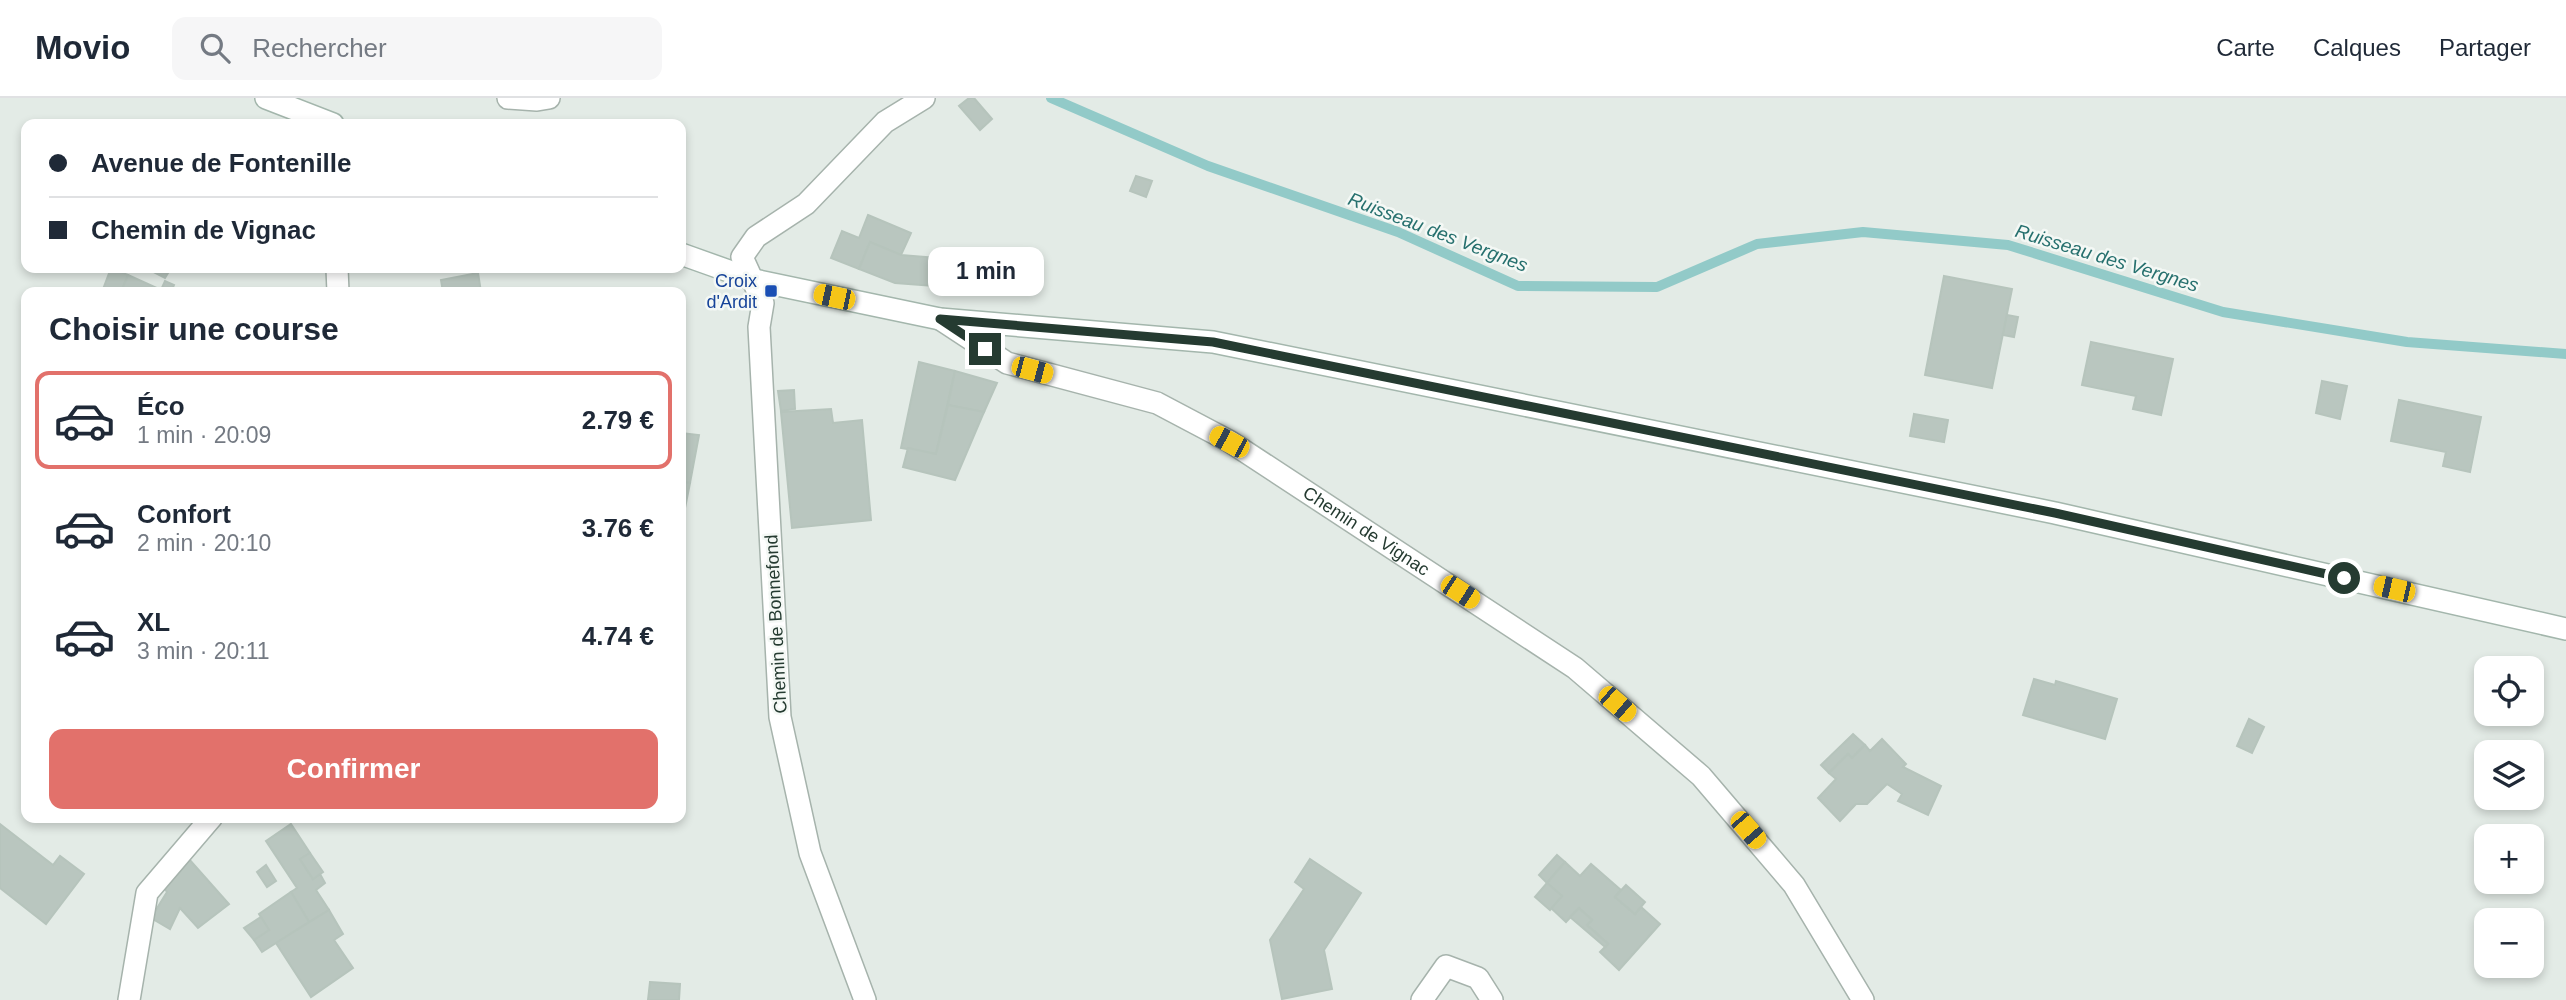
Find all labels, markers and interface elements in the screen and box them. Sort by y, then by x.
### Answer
search box [172,17,662,80]
text: Movio [35,29,130,66]
icon: search [196,29,234,67]
text: Rechercher [252,33,387,63]
text: Carte [2216,34,2275,61]
text: Calques [2313,34,2401,61]
text: Partager [2439,34,2531,61]
text: Avenue de Fontenille [91,148,352,178]
water label: Ruisseau des Vergnes [1345,188,1531,276]
text: Chemin de Vignac [91,215,316,245]
water label: Ruisseau des Vergnes [2013,220,2202,296]
callout: 1 min [927,247,1043,296]
text: 1 min [956,258,1016,284]
place label: Croix d'Ardit [707,271,757,312]
car [812,282,857,312]
marker: Croix d'Ardit [763,283,779,299]
text: Choisir une course [49,311,339,347]
route end [969,333,1001,365]
car [1009,354,1056,386]
icon: car [53,389,116,452]
text: Éco [137,391,185,421]
text: 2.79 € [582,405,654,435]
text: 1 min · 20:09 [137,422,271,448]
car [1206,423,1253,461]
street label: Chemin de Vignac [1299,482,1433,580]
icon: car [53,497,116,560]
text: Confort [137,499,231,529]
text: 3.76 € [582,513,654,543]
text: 2 min · 20:10 [137,530,271,556]
street label: Chemin de Bonnefond [761,534,791,714]
route start [2328,562,2360,594]
car [1437,572,1484,612]
car [2372,574,2417,604]
icon: car [53,605,116,668]
text: XL [137,607,170,637]
text: 4.74 € [582,621,654,651]
text: 3 min · 20:11 [137,638,270,664]
map controls [2474,656,2544,978]
button: locate [2474,656,2544,726]
car [1595,682,1640,726]
button: Confirmer [49,729,658,809]
button: layers [2474,740,2544,810]
car [1727,807,1770,853]
button: + [2474,824,2544,894]
button: − [2474,908,2544,978]

